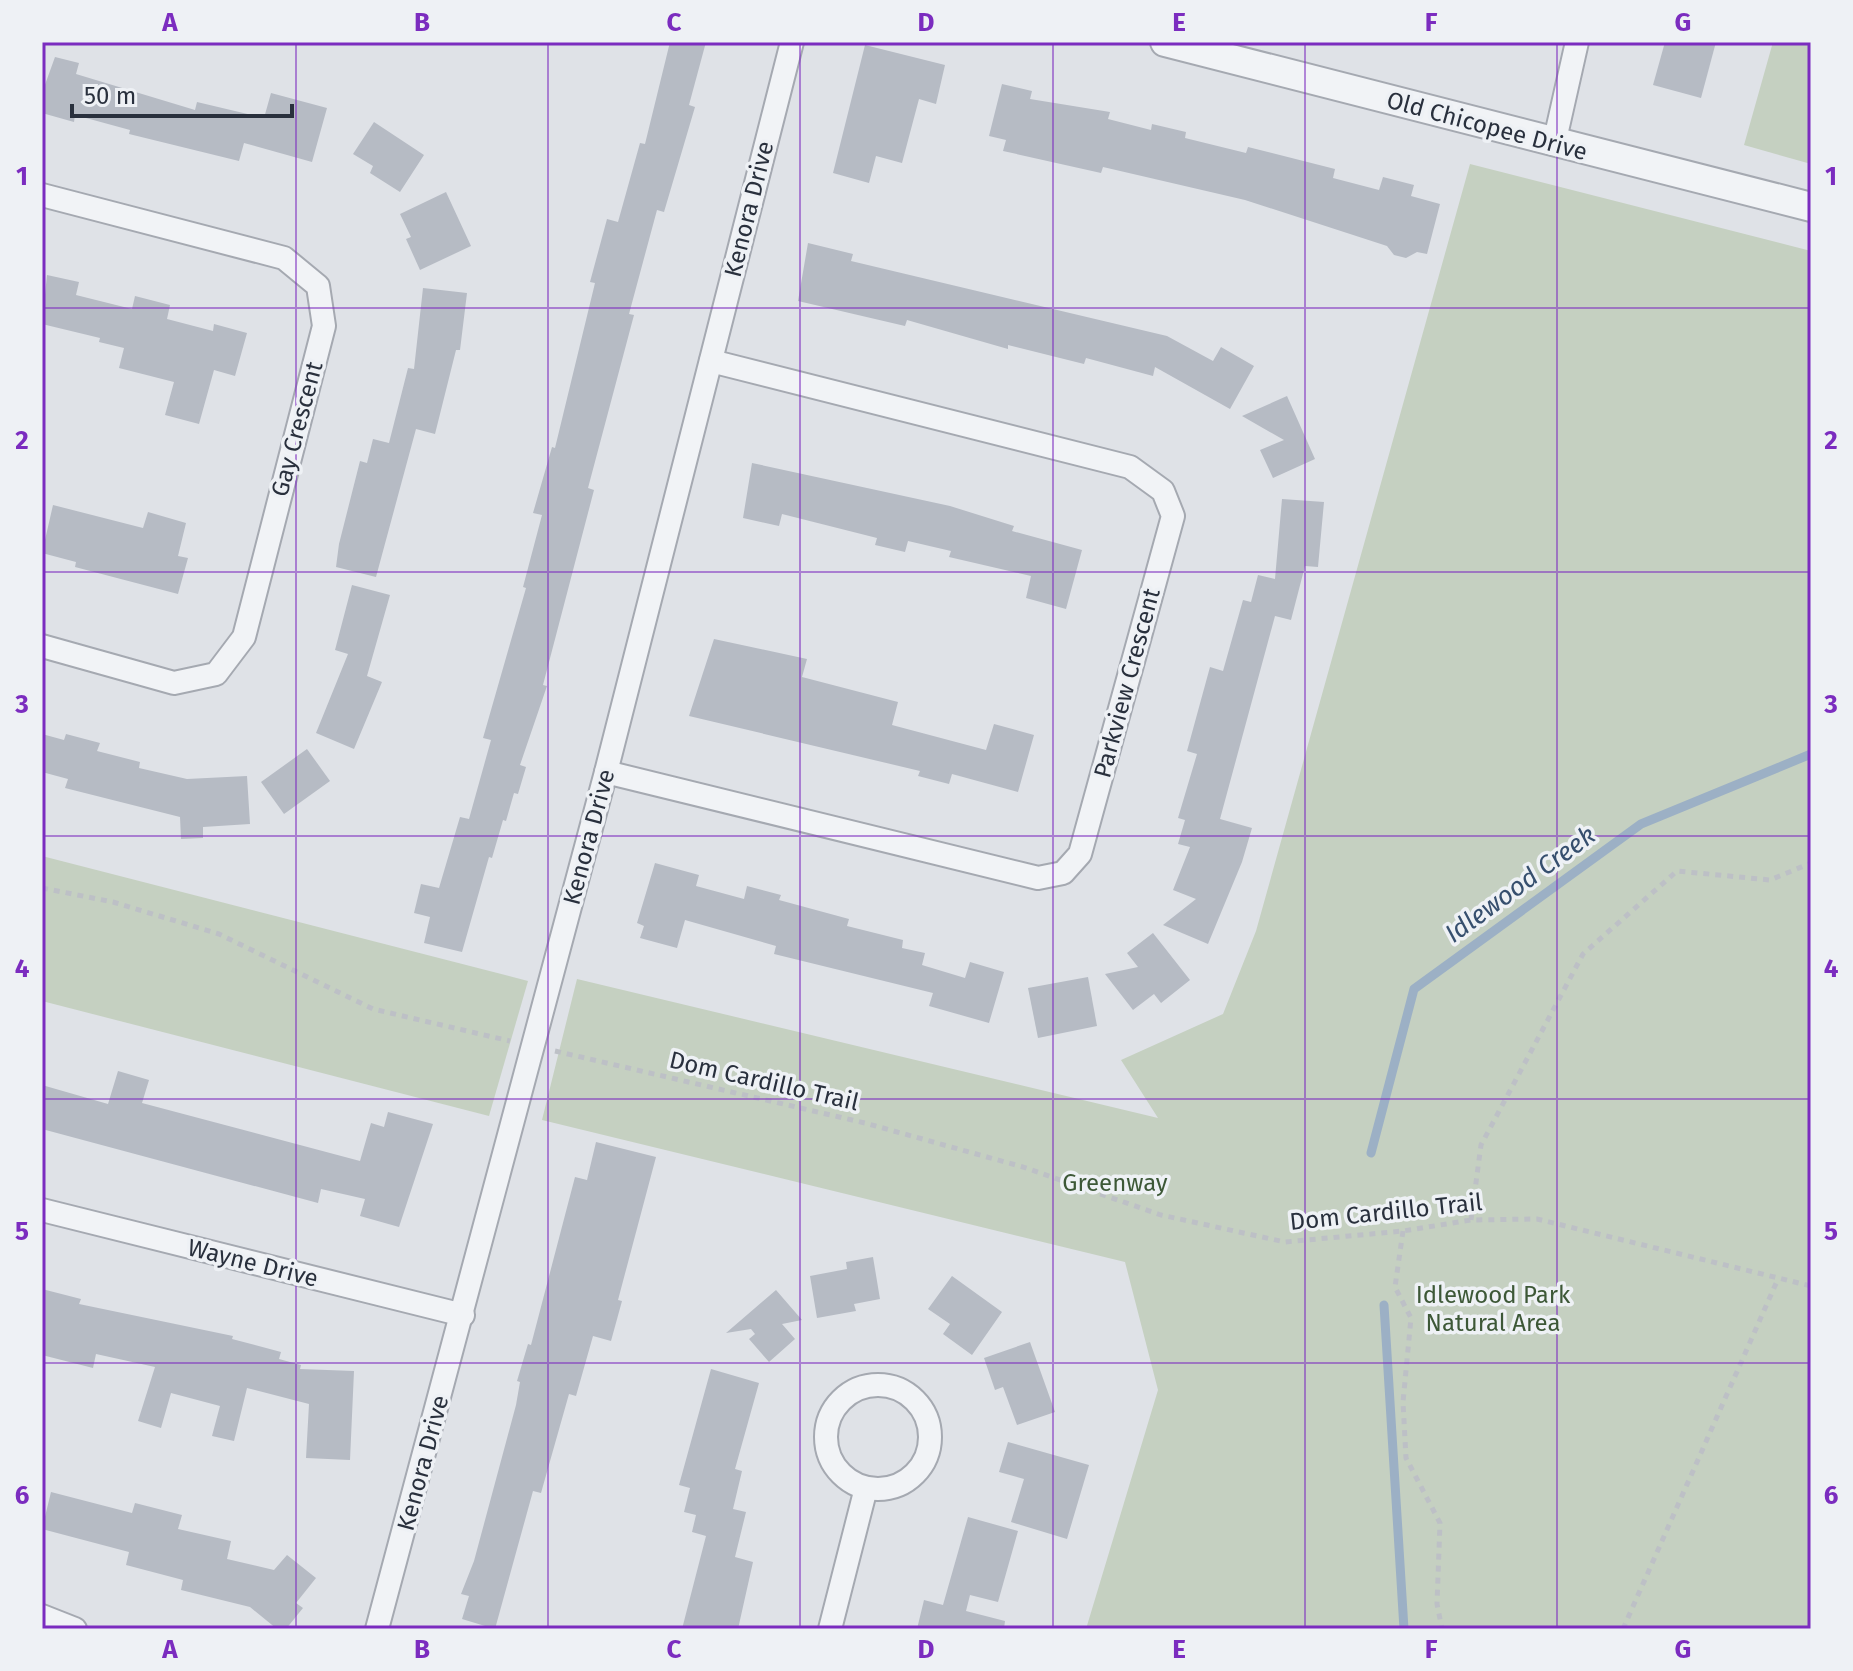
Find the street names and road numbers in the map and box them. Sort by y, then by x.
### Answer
street label: Old Chicopee Drive [1384,86,1590,166]
street label: Kenora Drive [719,138,779,280]
street label: Gay Crescent [266,358,329,500]
street label: Parkview Crescent [1088,585,1166,781]
street label: Kenora Drive [557,766,621,908]
street label: Dom Cardillo Trail [667,1046,861,1116]
street label: Dom Cardillo Trail [1288,1188,1484,1236]
street label: Wayne Drive [185,1233,321,1293]
street label: Kenora Drive [391,1392,455,1534]

